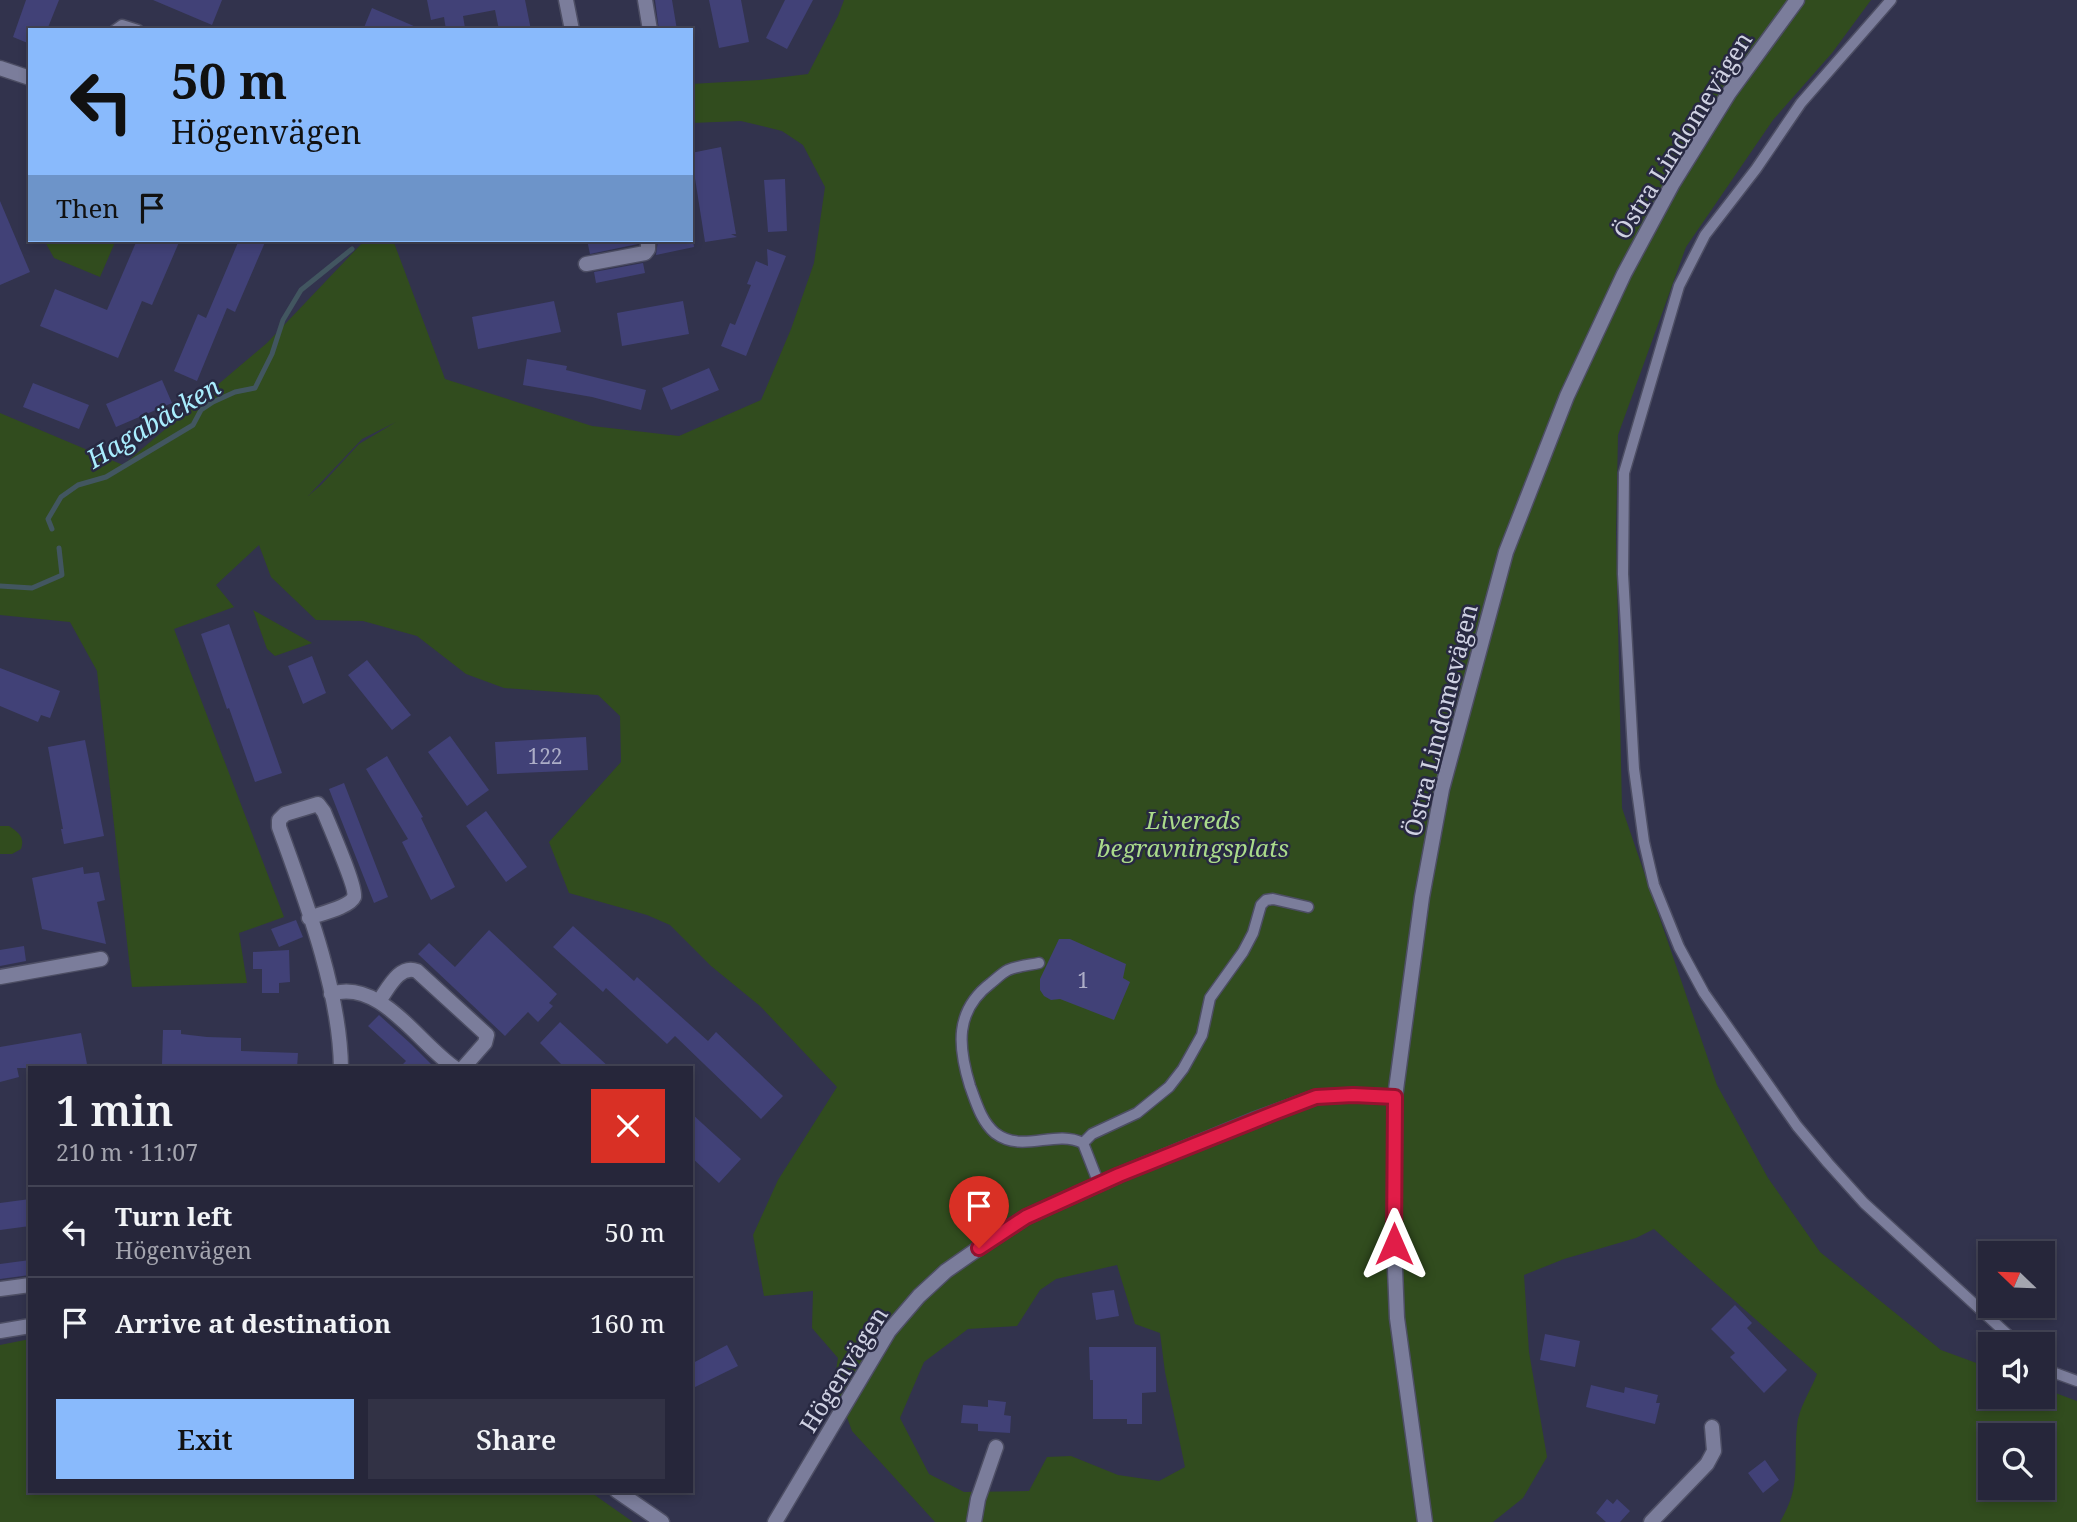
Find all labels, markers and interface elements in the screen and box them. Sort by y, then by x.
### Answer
street label: Östra Lindomevägen [1605,25,1759,245]
text: 50 m [171,47,287,113]
icon: left [56,56,147,147]
text: Högenvägen [171,110,361,153]
icon: arrive [133,189,171,227]
text: Then [56,190,119,226]
water label: Hagabäcken [79,368,227,477]
street label: Östra Lindomevägen [1395,600,1485,840]
house number: 122 [527,742,563,770]
park label: Livereds begravningsplats [1097,803,1289,864]
house number: 1 [1077,966,1089,994]
text: 1 min [56,1081,173,1138]
button: close [591,1089,665,1163]
text: 210 m · 11:07 [56,1136,198,1168]
pin [949,1176,1009,1248]
icon: arrive [960,1187,998,1225]
text: Turn left [115,1198,232,1234]
position arrow [1357,1207,1431,1281]
icon: left [56,1213,94,1251]
text: 50 m [605,1214,665,1250]
text: Högenvägen [115,1234,252,1266]
north arrow [1978,1241,2054,1318]
map controls [1978,1241,2055,1500]
street label: Högenvägen [791,1300,895,1438]
icon: arrive [56,1304,94,1342]
text: Arrive at destination [115,1305,391,1341]
text: 160 m [590,1305,665,1341]
button: sound [1978,1332,2055,1409]
button: Exit [56,1399,354,1479]
button: Share [368,1399,665,1479]
button: search [1978,1423,2055,1500]

